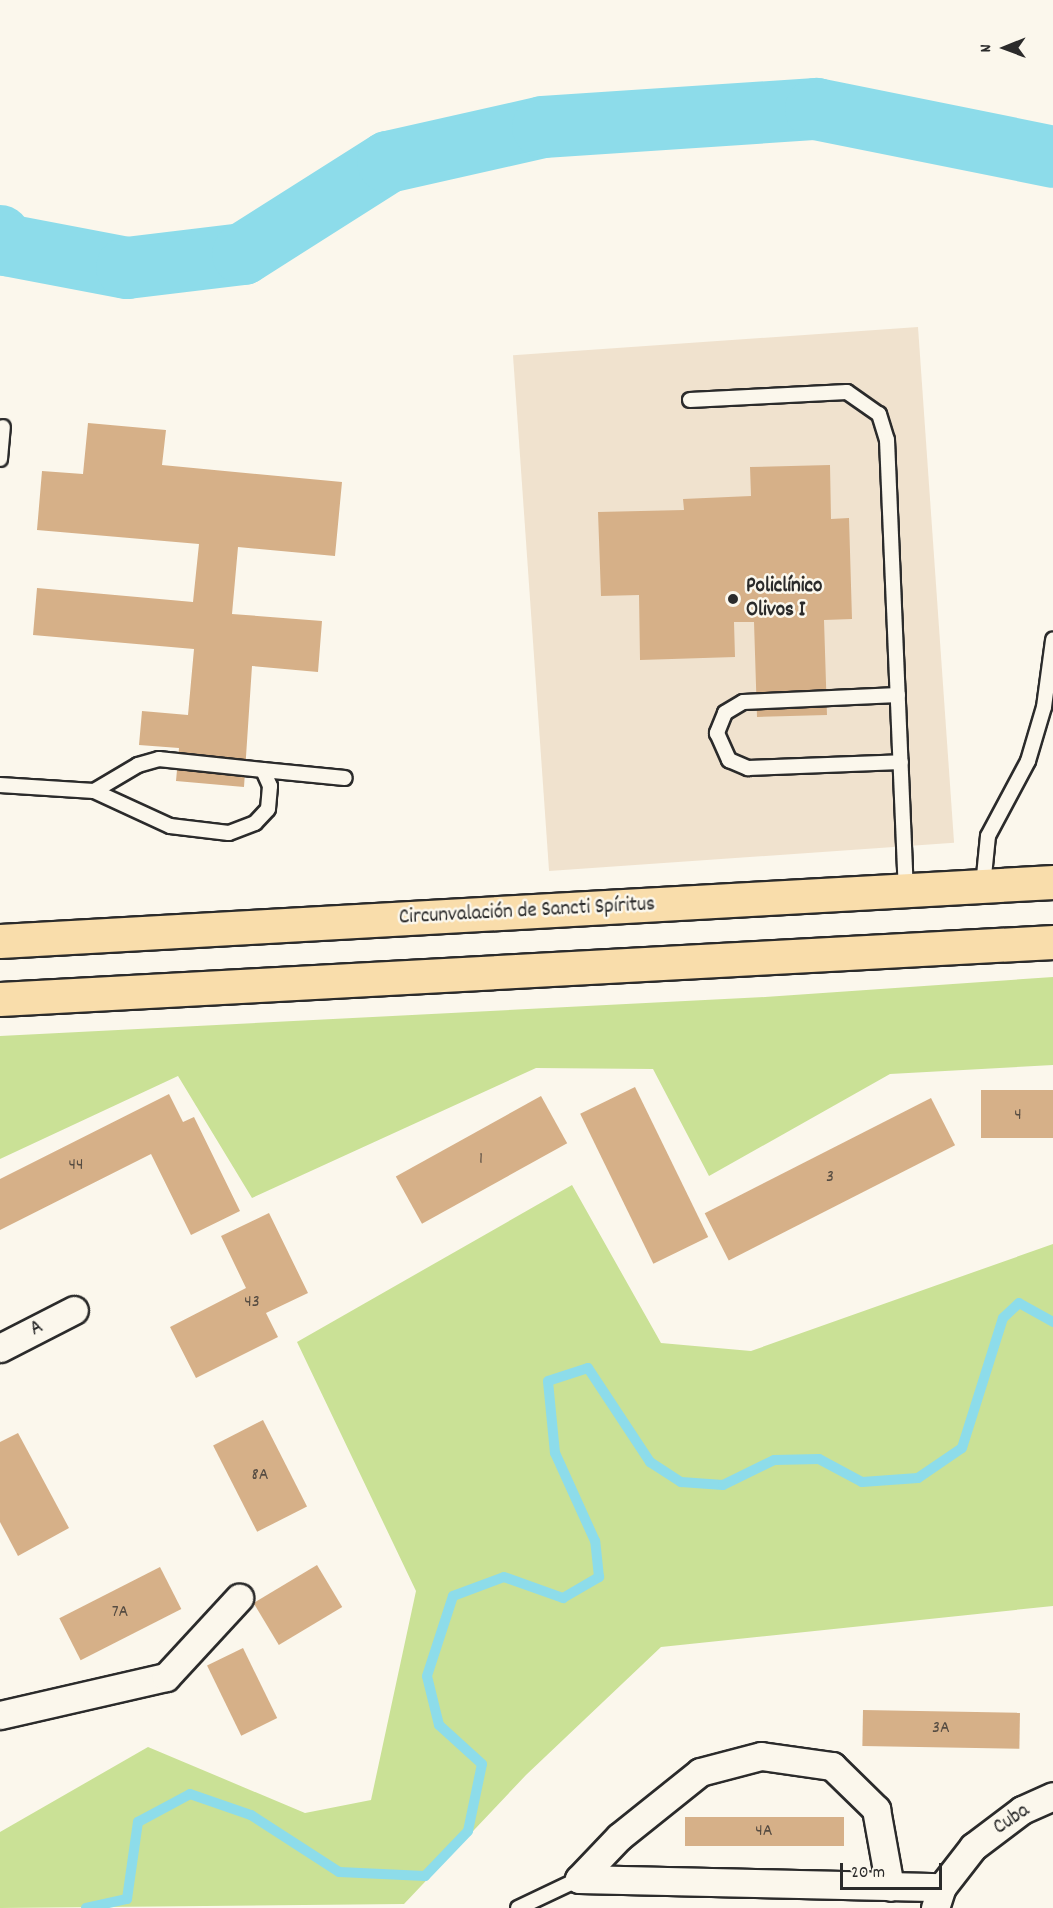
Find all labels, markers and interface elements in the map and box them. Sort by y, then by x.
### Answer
north arrow [975,18,1035,78]
text: N [975,44,998,52]
place label: Policlínico Olivos I [746,574,822,624]
marker: Policlínico Olivos I [724,590,742,608]
street label: Circunvalación de Sancti Spíritus [398,893,656,931]
house number: 4 [1014,1105,1022,1127]
house number: 1 [479,1149,483,1171]
house number: 44 [69,1155,83,1177]
house number: 3 [826,1167,834,1189]
house number: 43 [244,1292,260,1314]
street label: A [26,1315,48,1343]
house number: 8A [251,1465,269,1487]
house number: 7A [112,1602,128,1624]
house number: 3A [932,1718,950,1740]
street label: Cuba [989,1799,1035,1841]
house number: 4A [755,1821,773,1843]
scale bar [843,1851,945,1889]
text: 20 m [851,1861,885,1886]

